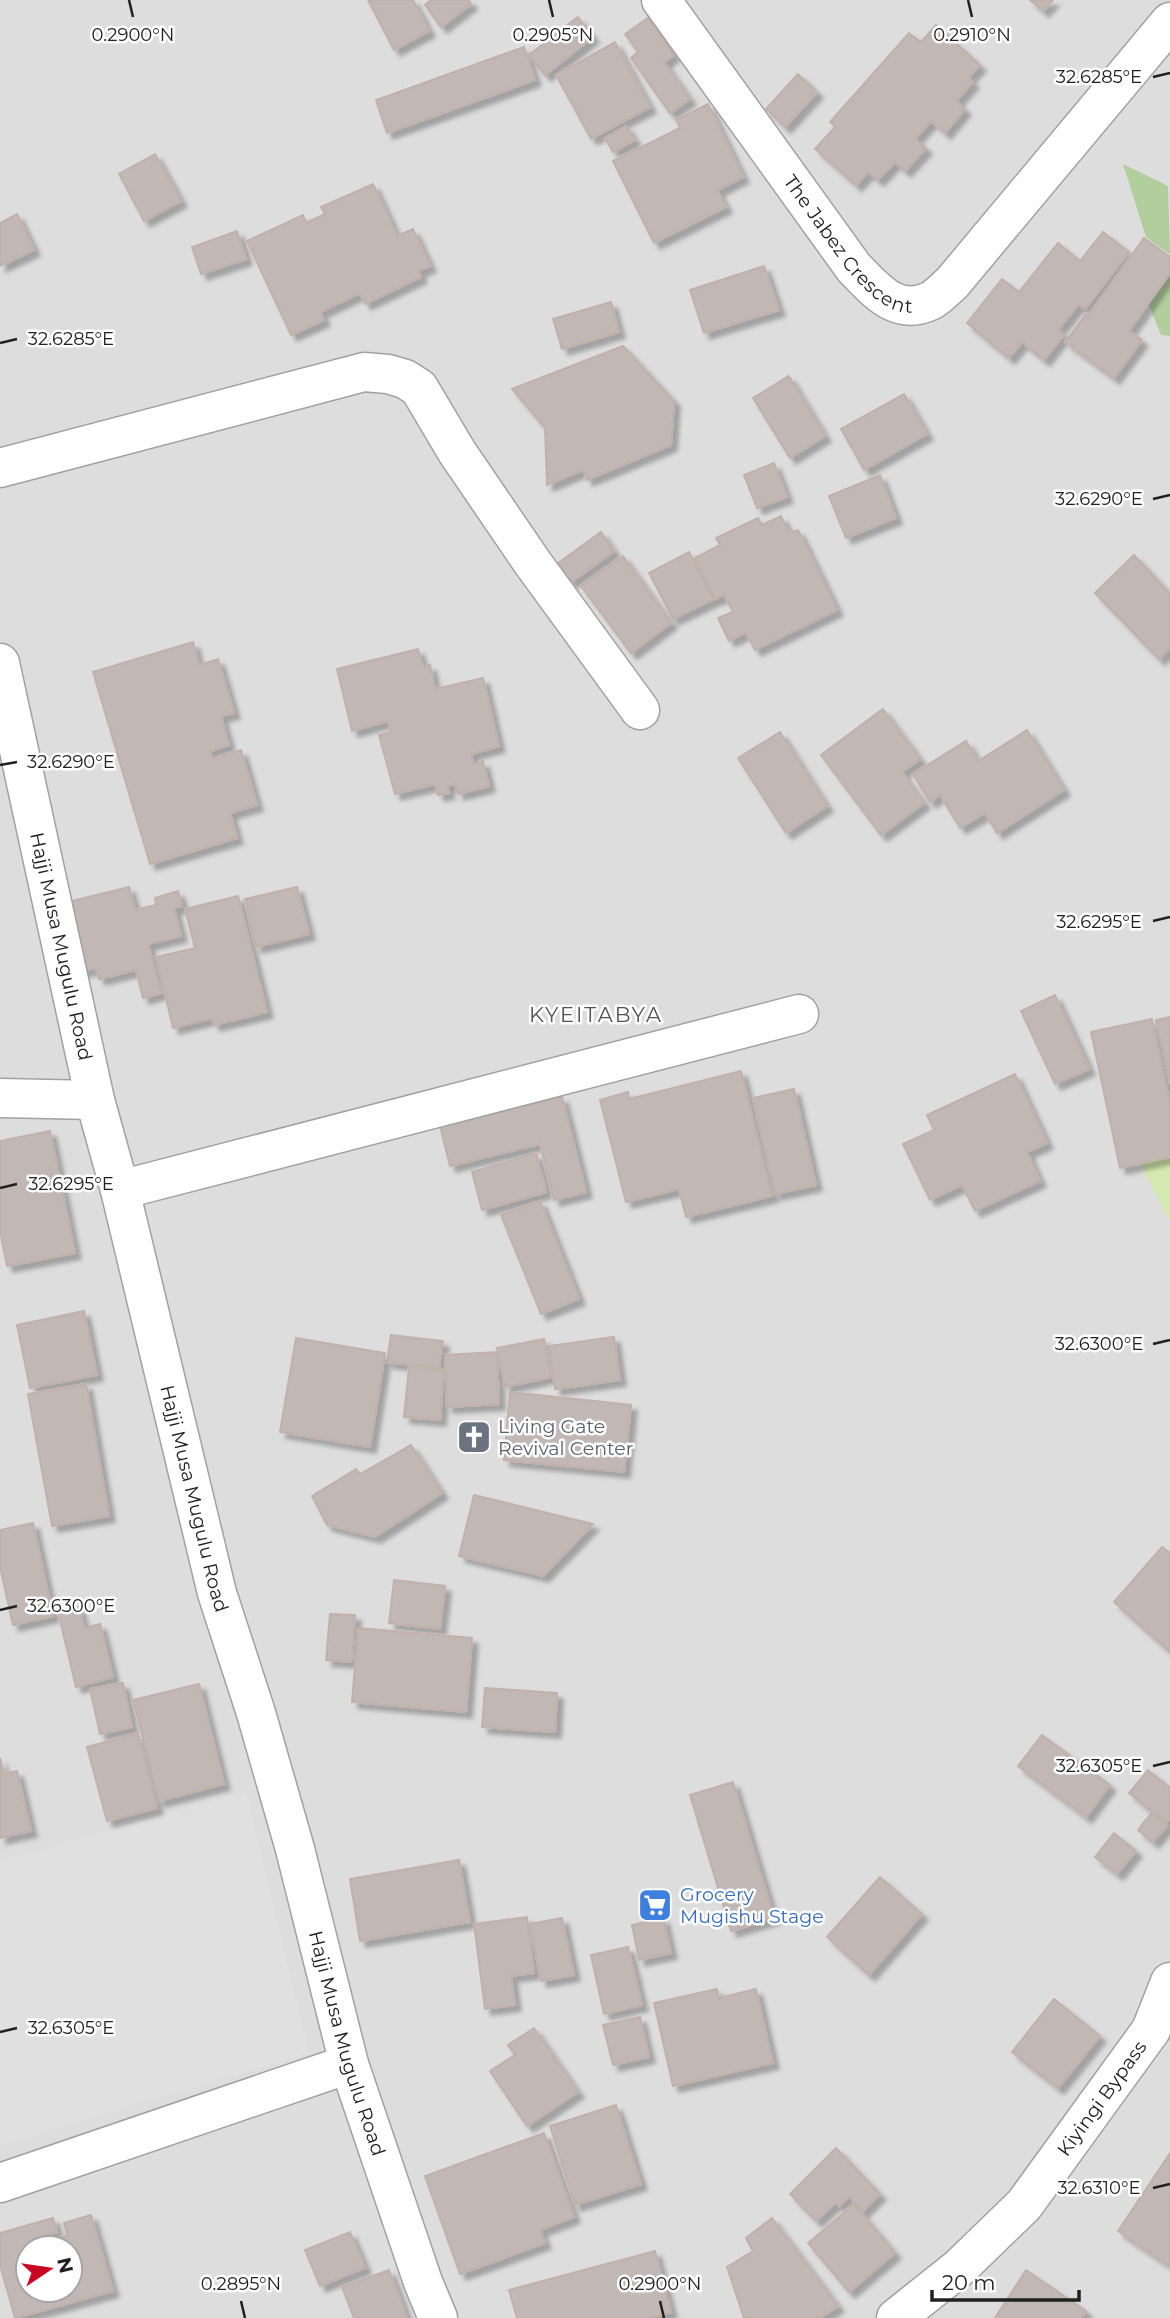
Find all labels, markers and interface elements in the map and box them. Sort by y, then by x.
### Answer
text: 0.2900°N [92,24,174,46]
text: 0.2905°N [513,24,593,46]
text: 0.2910°N [933,24,1011,46]
text: 32.6285°E [1056,66,1142,88]
street label: The Jabez Crescent [779,170,913,317]
text: 32.6285°E [28,328,114,350]
text: 32.6290°E [1055,488,1143,510]
text: 32.6290°E [27,751,115,773]
street label: Hajji Musa Mugulu Road [26,830,98,1063]
text: 32.6295°E [1056,911,1142,933]
district label: KYEITABYA [529,1002,663,1027]
text: 32.6295°E [28,1173,114,1195]
text: 32.6300°E [1055,1333,1143,1355]
street label: Hajji Musa Mugulu Road [156,1383,234,1615]
place label: Living Gate Revival Center [498,1415,633,1460]
church icon: Living Gate Revival Center [455,1418,493,1456]
text: 32.6300°E [27,1595,115,1617]
text: 32.6305°E [1056,1755,1142,1777]
place label: Grocery Mugishu Stage [680,1883,824,1928]
supermarket icon: Grocery Mugishu Stage [636,1886,674,1924]
street label: Hajji Musa Mugulu Road [304,1928,391,2159]
text: 32.6305°E [28,2017,114,2039]
street label: Kiyingi Bypass [1052,2036,1151,2160]
text: 32.6310°E [1057,2177,1141,2199]
north arrow [14,2234,84,2304]
text: N [52,2255,78,2275]
scale bar [932,2258,1079,2302]
text: 20 m [942,2270,996,2295]
text: 0.2895°N [201,2273,281,2295]
text: 0.2900°N [619,2273,701,2295]

